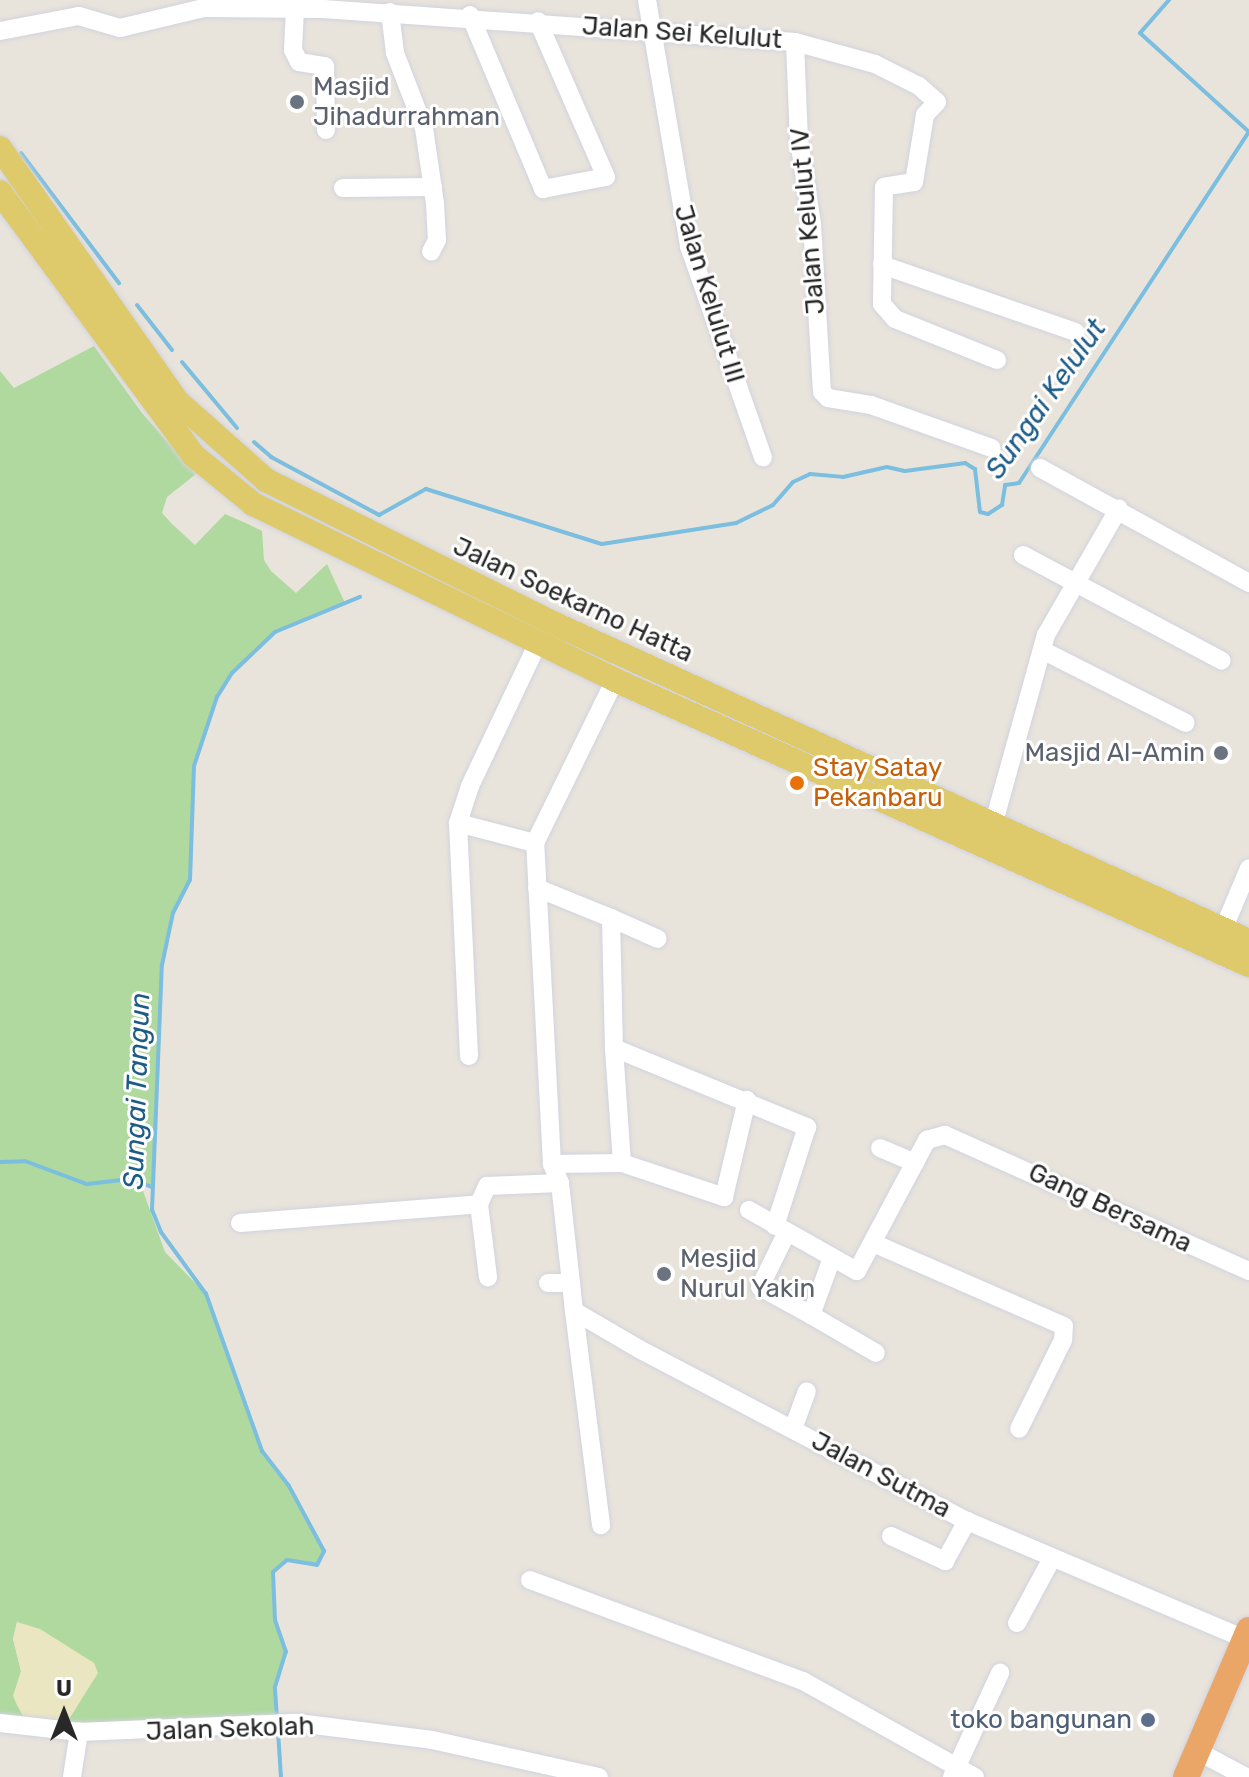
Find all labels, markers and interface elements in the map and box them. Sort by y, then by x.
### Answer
street label: Jalan Sei Kelulut [581,10,783,56]
place label: Masjid Jihadurrahman [313,71,500,132]
marker: Masjid Jihadurrahman [288,93,306,111]
street label: Jalan Kelulut IV [784,126,832,316]
street label: Jalan Kelulut III [667,201,751,387]
water label: Sungai Kelulut [979,313,1113,485]
street label: Jalan Soekarno Hatta [448,531,698,669]
place label: Masjid Al-Amin [1024,737,1205,769]
marker: Masjid Al-Amin [1212,744,1230,762]
place label: Stay Satay Pekanbaru [813,752,943,814]
marker: Stay Satay Pekanbaru [788,774,806,792]
water label: Sungai Tangun [117,991,157,1191]
street label: Gang Bersama [1023,1157,1197,1259]
place label: Mesjid Nurul Yakin [680,1243,816,1304]
marker: Mesjid Nurul Yakin [655,1265,673,1283]
street label: Jalan Sutma [806,1425,956,1525]
north arrow [24,1673,104,1753]
text: U [56,1675,72,1702]
place label: toko bangunan [950,1704,1132,1736]
street label: Jalan Sekolah [145,1710,315,1748]
marker: toko bangunan [1139,1711,1157,1729]

